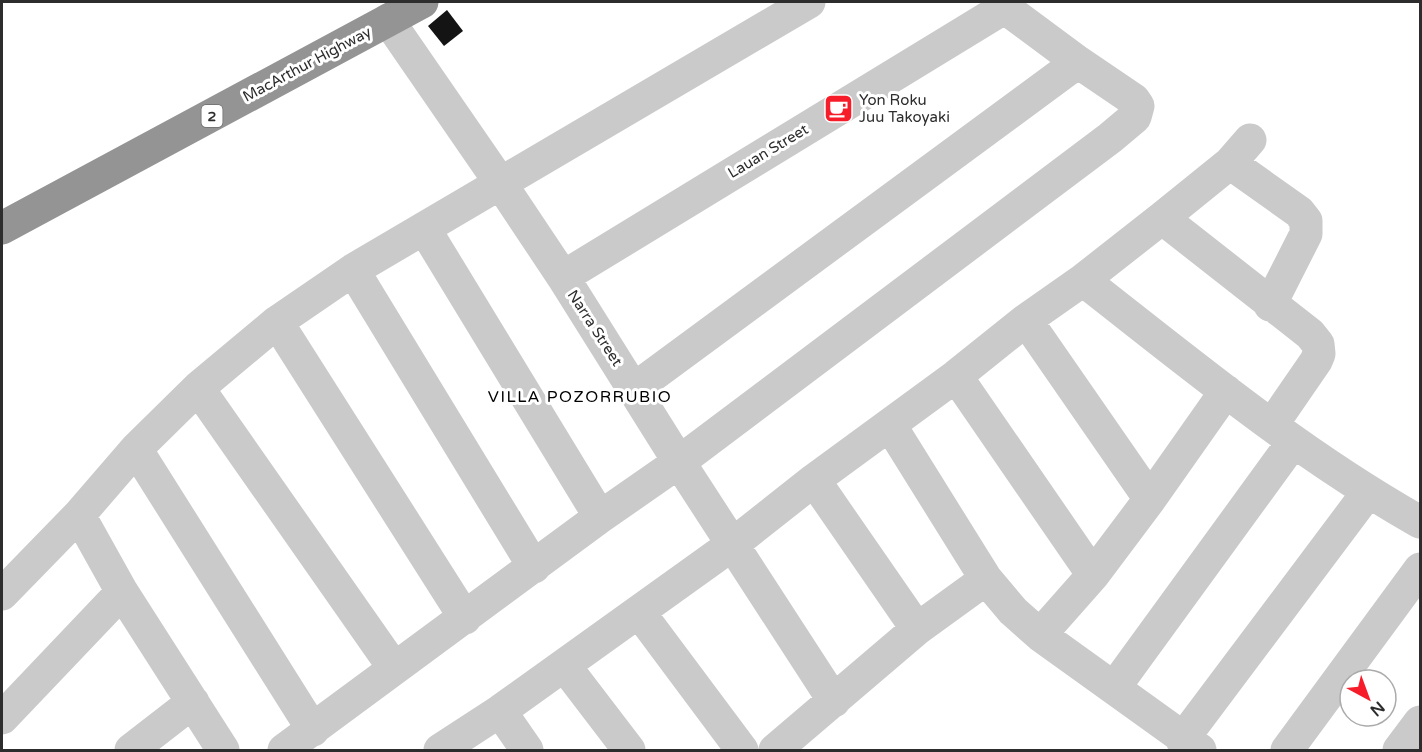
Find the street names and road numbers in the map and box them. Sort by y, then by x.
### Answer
street label: MacArthur Highway [240,23,374,105]
road number: 2 [202,105,222,127]
street label: Lauan Street [725,120,812,182]
street label: Narra Street [564,287,626,370]

